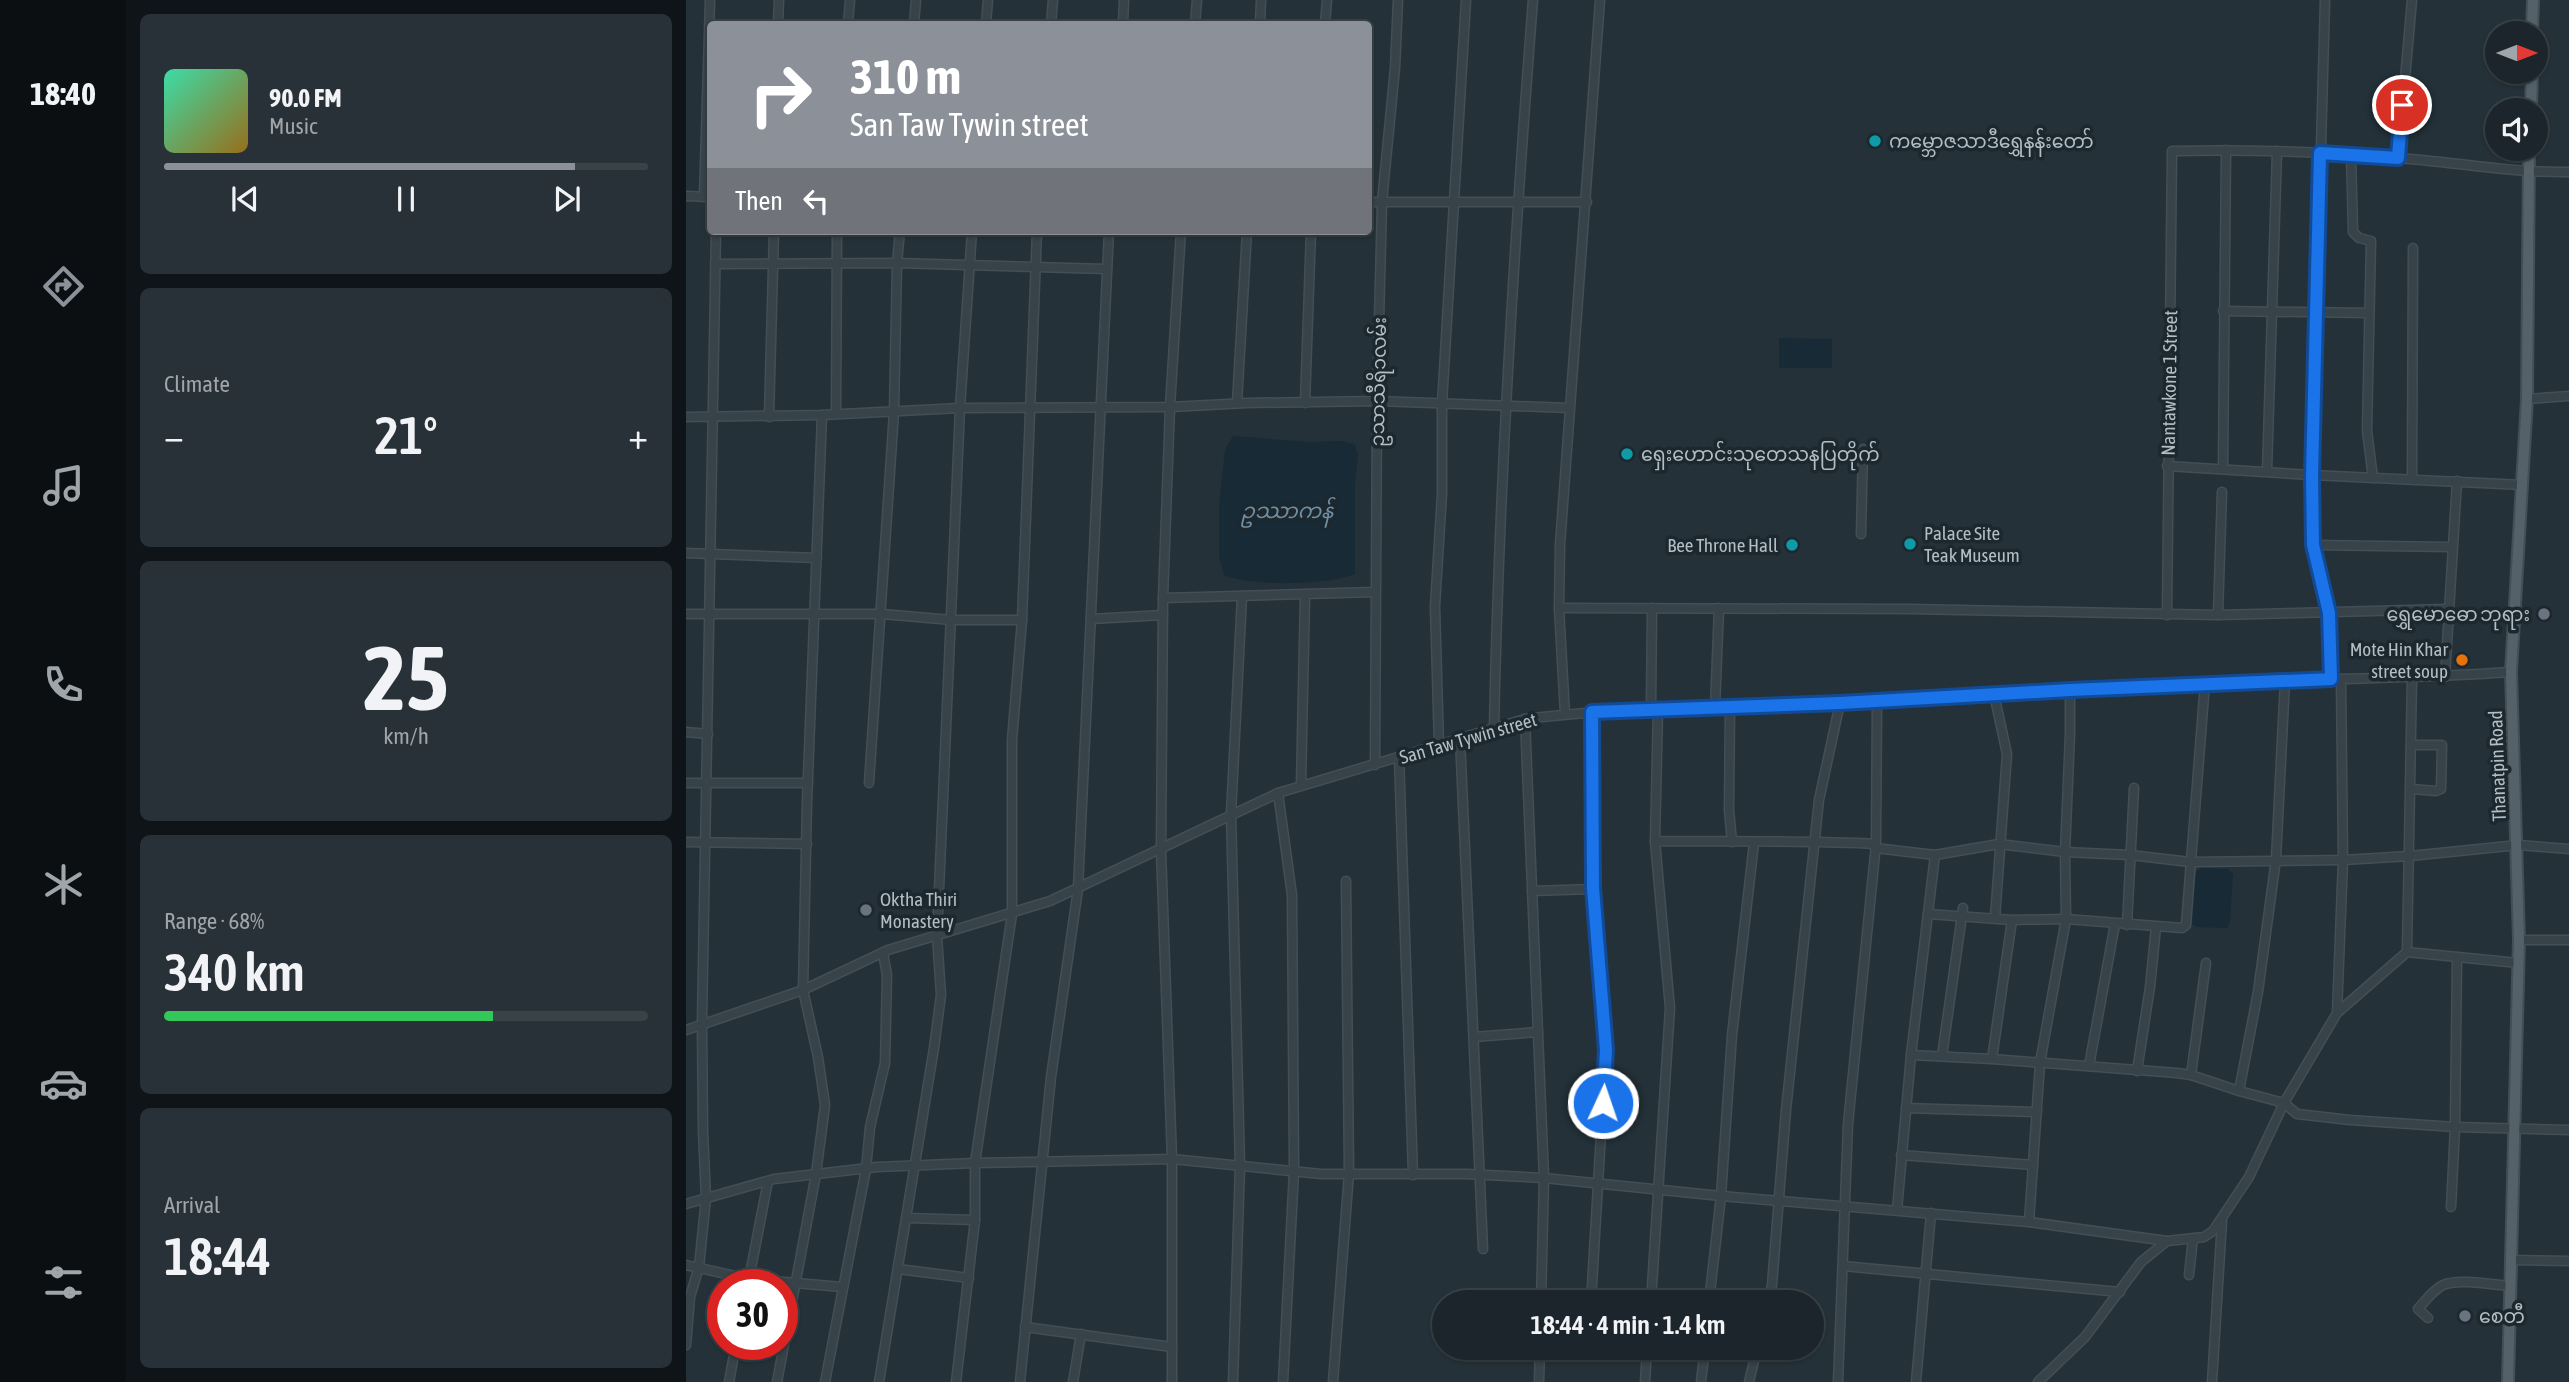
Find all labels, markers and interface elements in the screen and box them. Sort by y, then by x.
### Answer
north arrow [2485,21,2548,84]
map controls [2485,21,2548,161]
text: 310 m [850,48,961,104]
icon: right [735,49,826,140]
text: 18:40 [30,75,96,112]
pin [2372,75,2432,135]
text: 90.0 FM [269,83,342,113]
icon: arrive [2383,86,2421,124]
button: sound [2485,98,2548,161]
text: San Taw Tywin street [850,106,1089,143]
text: Music [269,113,317,139]
place label: ကမ္ဘောဇသာဒီရွှေနန်းတော် [1889,127,2094,157]
marker: ကမ္ဘောဇသာဒီရွှေနန်းတော် [1867,133,1883,149]
icon: previous [226,180,264,218]
icon: pause [387,180,425,218]
icon: next [548,180,586,218]
icon: left [797,182,835,220]
text: Then [735,186,783,216]
icon: directions [39,262,88,311]
street label: Nantawkone 1 Street [2157,310,2181,456]
street label: ဥသာသီရိ၁လမ်း [1363,317,1395,447]
text: Climate [164,371,230,397]
text: 21° [374,405,438,465]
text: − [164,414,184,457]
text: + [628,414,648,457]
place label: ရှေးဟောင်းသုတေသနပြတိုက် [1641,440,1880,471]
marker: ရှေးဟောင်းသုတေသနပြတိုက် [1619,446,1635,462]
icon: music [39,461,88,510]
water label: ဥဿာကန် [1241,496,1336,528]
place label: Palace Site Teak Museum [1924,522,2020,566]
place label: Bee Throne Hall [1667,534,1778,556]
marker: Palace Site Teak Museum [1902,536,1918,552]
marker: Bee Throne Hall [1784,537,1800,553]
place label: ရွှေမောဓော ဘုရား [2386,603,2530,631]
marker: ရွှေမောဓော ဘုရား [2536,606,2552,622]
text: 25 [363,625,449,729]
place label: Mote Hin Khar street soup [2350,638,2448,682]
marker: Mote Hin Khar street soup [2454,652,2470,668]
icon: phone [39,660,88,709]
street label: San Taw Tywin street [1397,708,1539,768]
street label: Thanatpin Road [2484,710,2510,822]
text: km/h [383,723,429,749]
icon: climate [39,860,88,909]
place label: Oktha Thiri Monastery [880,888,957,932]
marker: Oktha Thiri Monastery [858,902,874,918]
text: Range · 68% [164,908,264,934]
text: 340 km [164,942,305,1002]
icon: car [39,1059,88,1108]
position arrow [1566,1066,1640,1140]
text: Arrival [164,1192,220,1218]
text: 18:44 [164,1226,271,1286]
icon: filters [39,1258,88,1307]
speed limit sign: 30 [707,1269,798,1360]
place label: စေတီ [2479,1302,2525,1327]
marker: စေတီ [2457,1308,2473,1324]
text: 18:44 · 4 min · 1.4 km [1531,1310,1725,1340]

